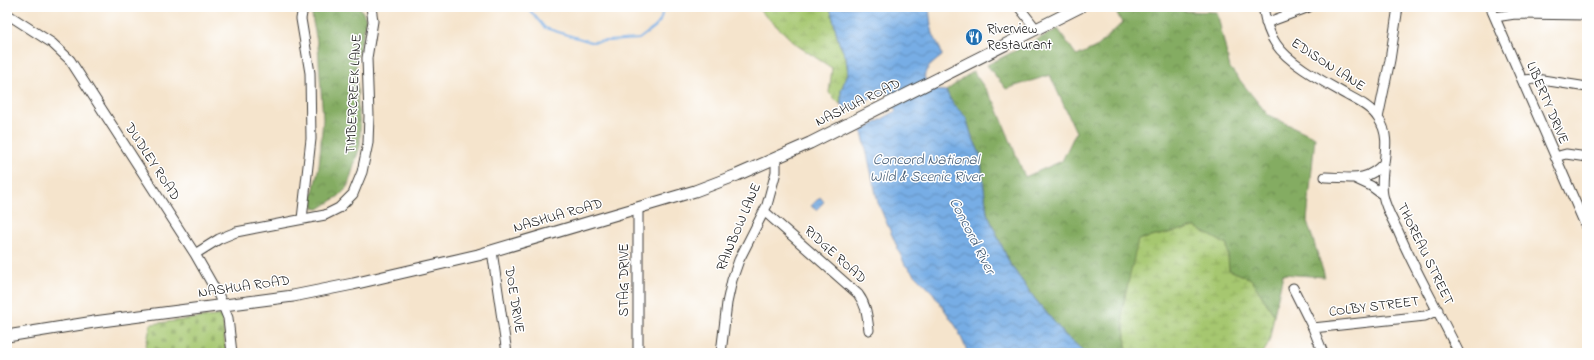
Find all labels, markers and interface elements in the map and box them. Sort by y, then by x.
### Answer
place label: Riverview Restaurant [987,19,1052,56]
restaurant icon: Riverview Restaurant [964,27,984,47]
street label: EDISON LANE [1287,33,1369,97]
street label: TIMBERCREEK LANE [340,34,368,154]
street label: LIBERTY DRIVE [1520,59,1574,147]
street label: NASHUA ROAD [812,73,904,133]
street label: DUDLEY ROAD [118,118,185,205]
water label: Concord National Wild & Scenic River [870,149,985,188]
street label: RAINBOW LANE [711,180,767,274]
street label: NASHUA ROAD [511,193,605,239]
water label: Concord River [943,194,1002,280]
street label: THOREAU STREET [1391,199,1459,309]
street label: RIDGE ROAD [799,221,871,289]
street label: STAG DRIVE [614,243,635,317]
street label: DOE DRIVE [498,264,530,335]
street label: NASHUA ROAD [197,270,291,304]
street label: COLBY STREET [1328,291,1420,323]

